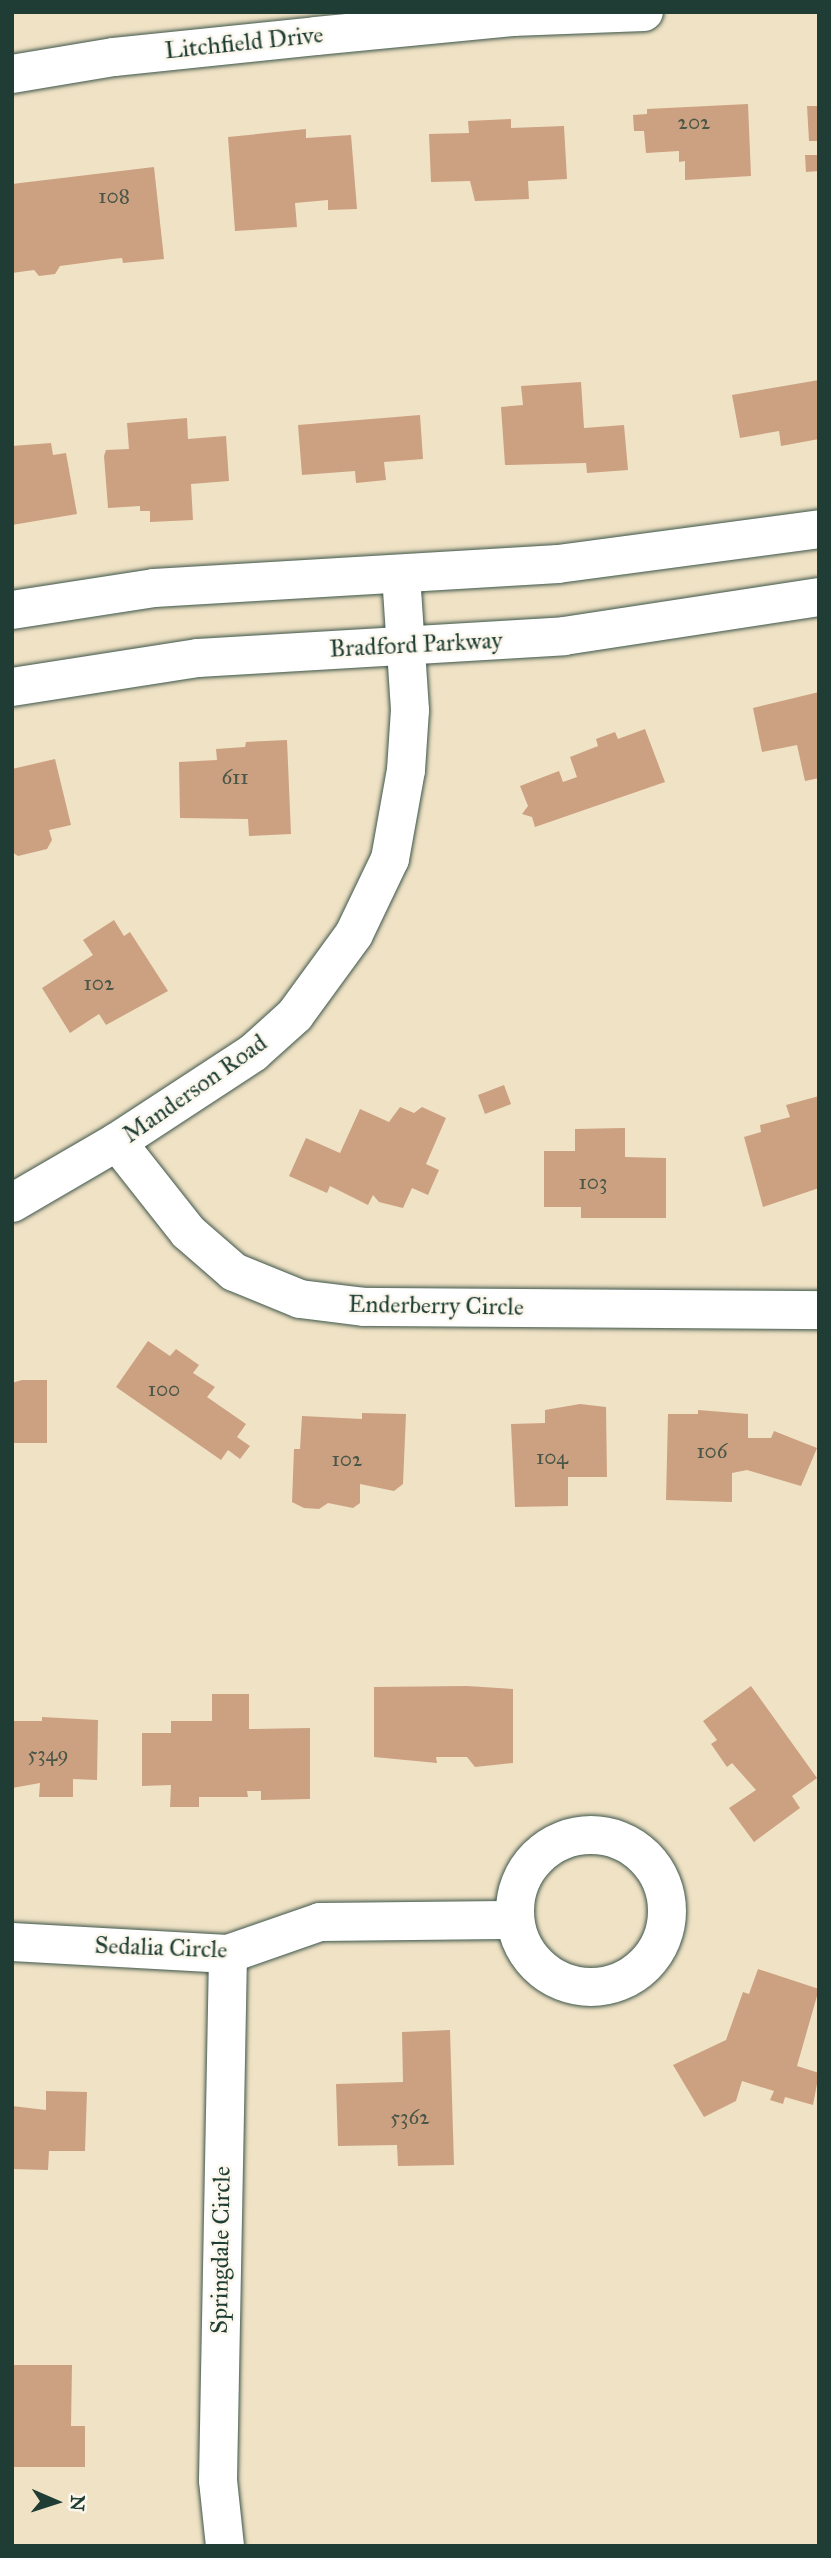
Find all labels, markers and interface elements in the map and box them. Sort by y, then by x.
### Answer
street label: Litchfield Drive [163,20,325,66]
house number: 202 [678,109,710,135]
house number: 108 [98,183,130,209]
street label: Bradford Parkway [329,626,503,664]
house number: 611 [221,764,249,790]
house number: 102 [84,970,114,996]
street label: Manderson Road [117,1029,273,1149]
house number: 103 [579,1169,607,1195]
street label: Enderberry Circle [348,1290,524,1322]
house number: 100 [148,1376,180,1402]
house number: 106 [696,1438,728,1464]
house number: 104 [536,1444,568,1470]
house number: 102 [332,1446,362,1472]
house number: 5349 [27,1741,69,1767]
street label: Sedalia Circle [94,1931,228,1965]
house number: 5362 [390,2104,430,2130]
street label: Springdale Circle [205,2166,237,2334]
north arrow [21,2467,91,2537]
text: N [66,2494,89,2512]

